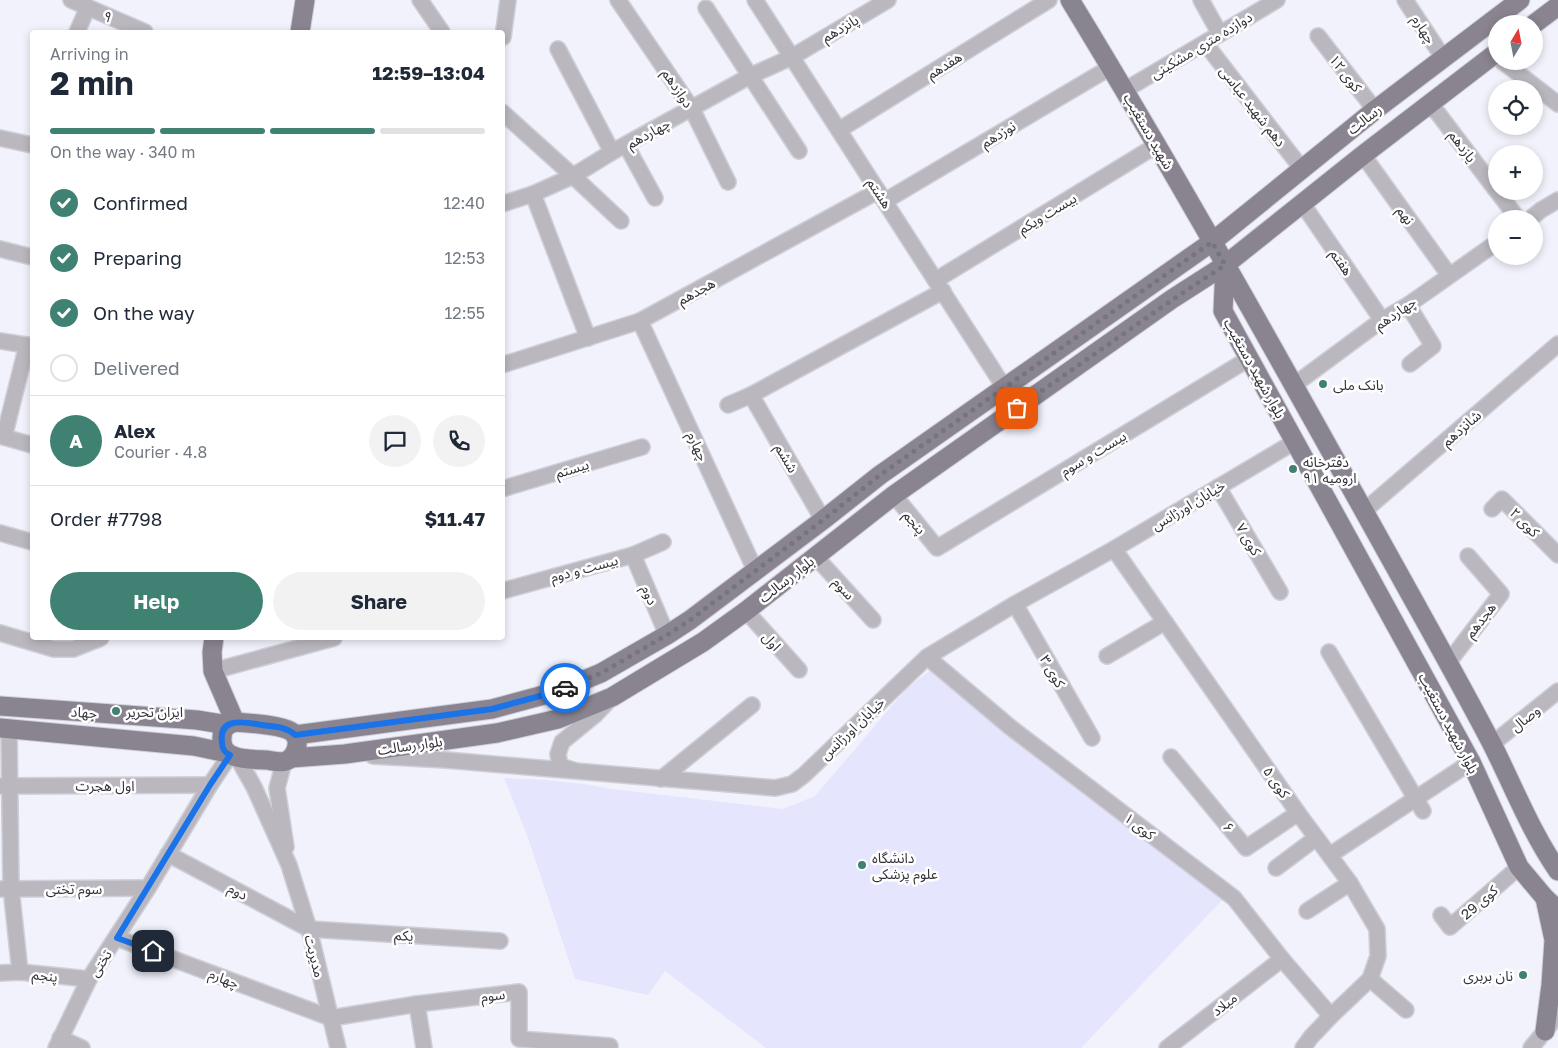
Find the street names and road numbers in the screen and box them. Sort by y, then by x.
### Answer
street label: ۹ [101,7,115,25]
street label: دوازده متری مشکینی [1147,8,1256,83]
street label: پانزدهم [819,11,863,48]
street label: چهارم [1406,11,1440,48]
street label: هفدهم [923,48,966,85]
street label: کوی ۱۲ [1325,51,1366,96]
street label: دهم شهید عباسی [1214,62,1290,152]
street label: دوازدهم [656,65,697,113]
street label: شهید دستغیب [1120,90,1178,173]
street label: رسالت [1344,100,1385,138]
street label: چهاردهم [623,114,674,154]
street label: نوزدهم [977,117,1020,154]
street label: یازدهم [1443,127,1480,167]
street label: هشتم [861,175,896,213]
street label: بیست ویکم [1015,189,1081,240]
street label: نهم [1391,202,1419,230]
street label: هفتم [1325,246,1357,280]
street label: هجدهم [674,274,719,311]
street label: چهاردهم [1371,293,1421,336]
street label: بلوار شهید دستغیب [1220,315,1290,422]
street label: شانزدهم [1438,406,1486,452]
street label: بیست و سوم [1057,427,1131,482]
street label: چهارم [681,428,712,465]
street label: ششم [769,440,802,477]
street label: بیستم [553,455,592,484]
street label: خیابان اورژانس [1148,476,1228,534]
street label: کوی ۲ [1506,504,1543,541]
street label: پنجم [898,507,930,539]
street label: کوی ۷ [1232,520,1265,559]
street label: بیست و دوم [548,551,621,588]
street label: بلوار رسالت [755,552,818,607]
street label: سوم [827,573,859,605]
street label: دوم [636,583,662,609]
street label: هجدهم [1461,599,1501,643]
street label: اول [758,628,785,655]
street label: کوی ۳ [1036,652,1069,691]
street label: بلوار شهید دستغیب [1414,670,1483,777]
street label: خیابان اورژانس [816,693,888,764]
street label: وصال [1507,701,1544,736]
street label: جهاد [70,703,98,722]
street label: بلوار رسالت [377,732,444,759]
street label: کوی ۵ [1259,763,1294,802]
street label: اول هجرت [75,777,135,795]
street label: کوی ۱ [1120,809,1159,844]
street label: ۶ [1220,819,1238,835]
street label: دوم [224,879,251,906]
street label: سوم تختی [46,880,102,900]
street label: کوی 29 [1457,881,1502,923]
street label: یکم [394,926,414,947]
street label: مدیریت [301,933,329,979]
street label: تختی [85,946,116,980]
street label: پنجم [31,965,59,988]
street label: چهارم [206,965,241,994]
street label: سوم [480,985,507,1008]
street label: میلاد [1208,989,1240,1019]

